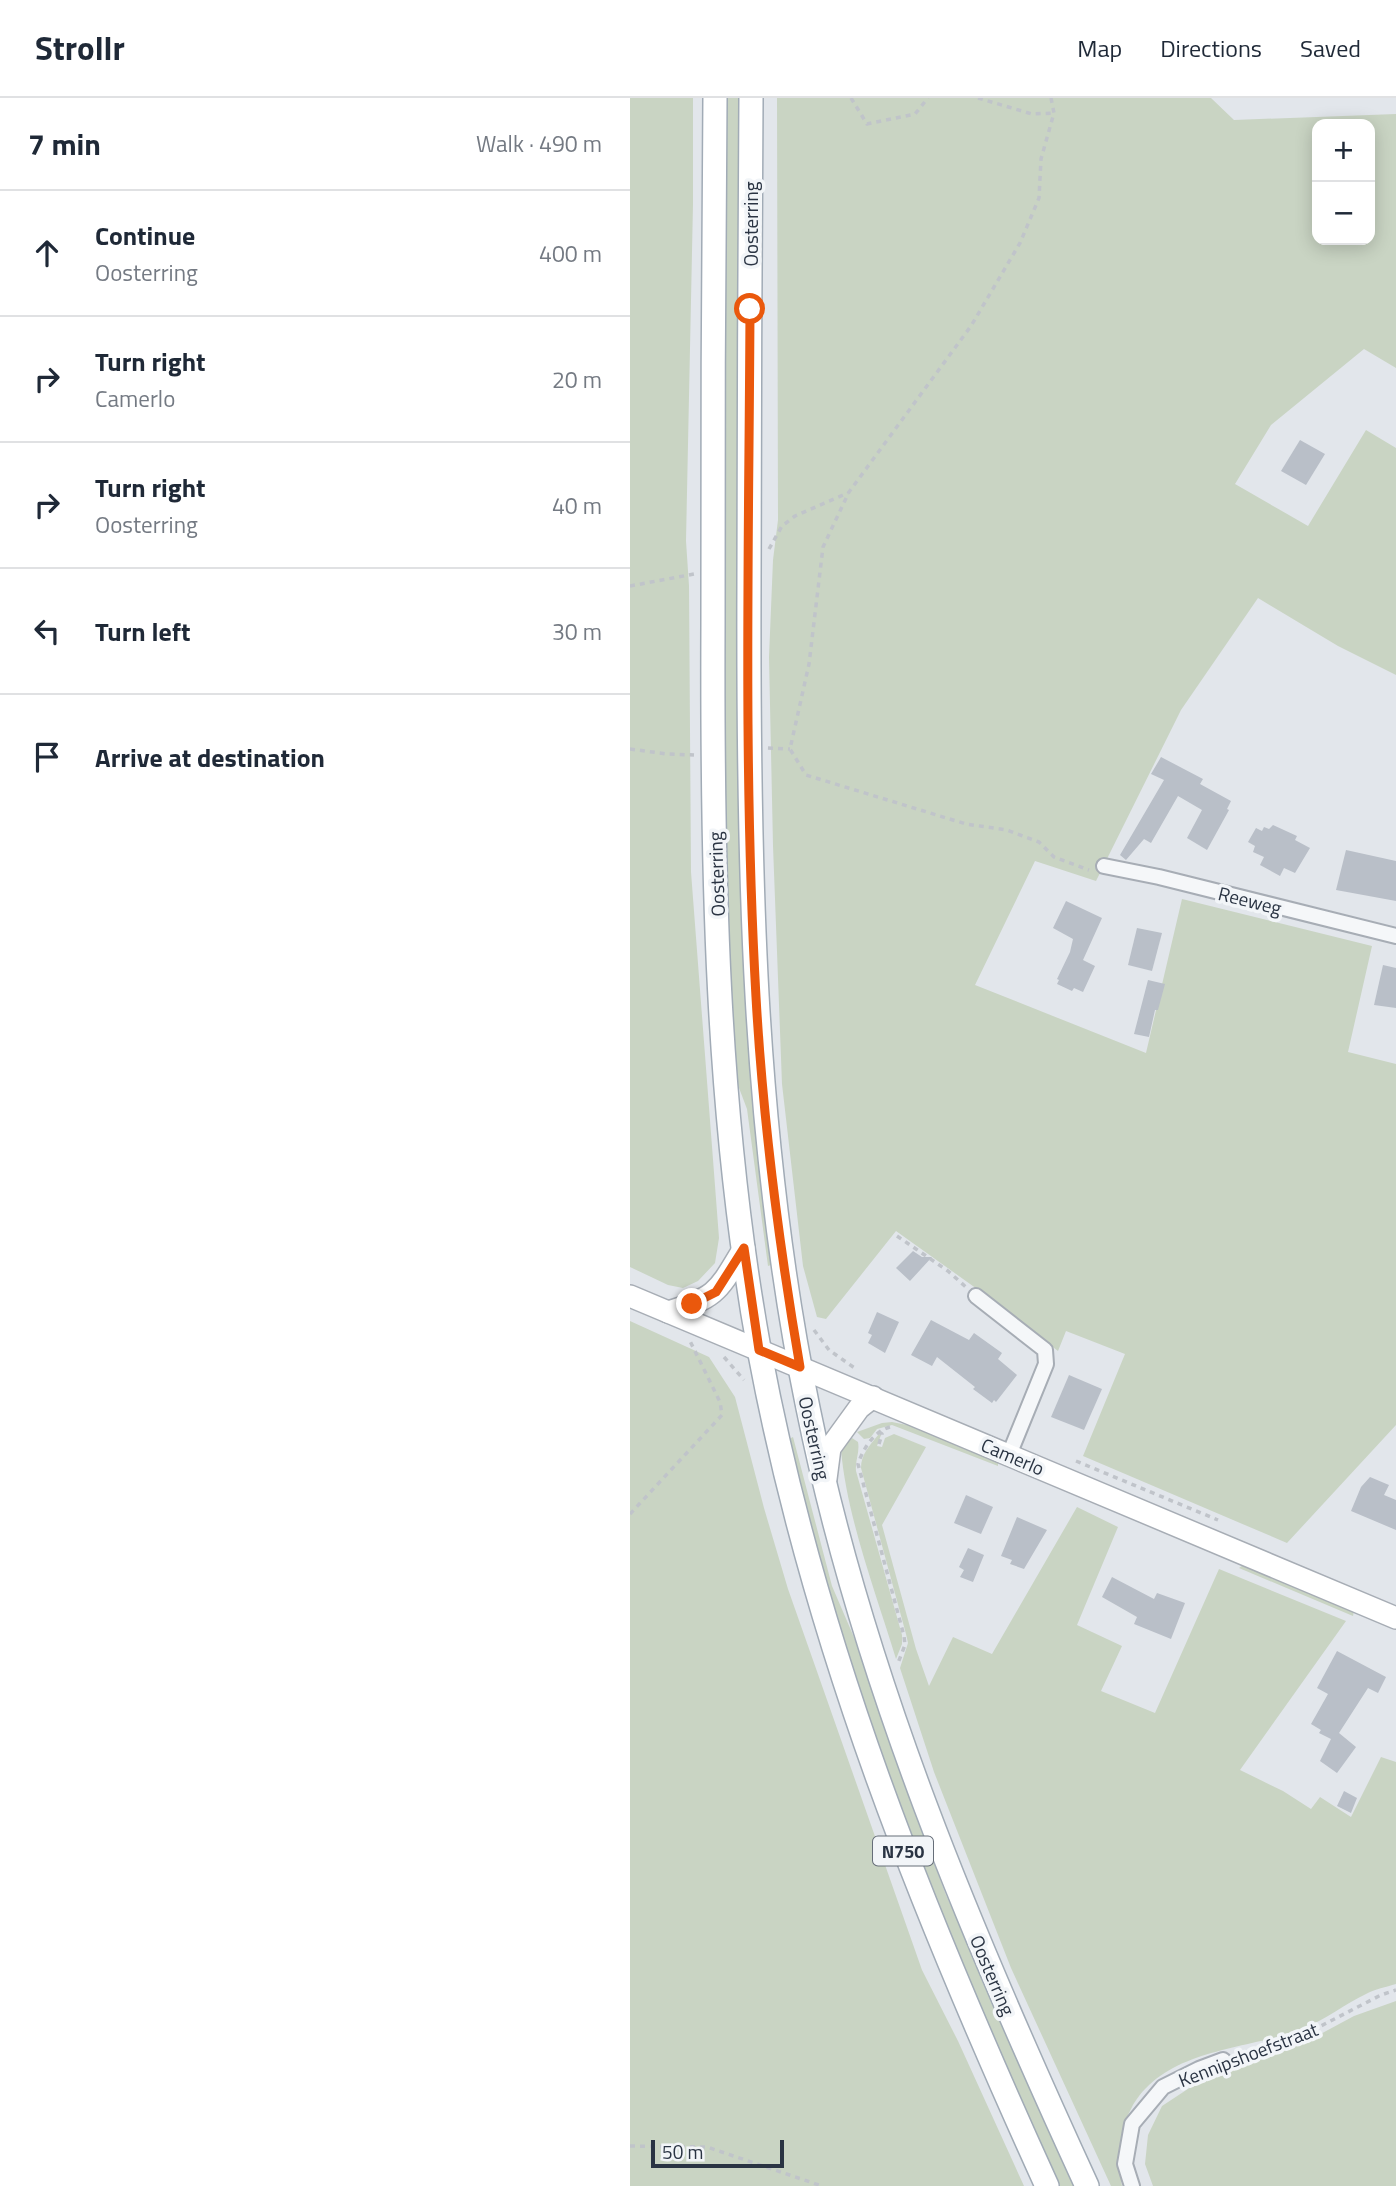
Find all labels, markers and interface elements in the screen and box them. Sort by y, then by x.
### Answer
text: Strollr [35,23,125,73]
text: Map [1077,30,1122,66]
text: Directions [1160,30,1262,66]
text: Saved [1300,30,1361,66]
map controls [1312,119,1375,245]
button: + [1312,119,1375,182]
text: 7 min [28,121,101,167]
text: Walk · 490 m [476,126,602,161]
street label: Oosterring [736,181,765,266]
button: − [1312,182,1375,245]
text: Continue [95,216,195,255]
icon: ahead [28,234,66,272]
text: 400 m [539,236,602,271]
text: Oosterring [95,255,198,290]
route start [734,293,765,324]
text: Turn right [95,342,206,381]
icon: right [28,360,66,398]
text: 20 m [552,362,602,397]
text: Camerlo [95,381,175,416]
text: Turn right [95,468,206,507]
icon: right [28,486,66,524]
text: 40 m [552,488,602,523]
text: Oosterring [95,507,198,542]
icon: left [28,612,66,650]
text: Turn left [95,612,190,651]
text: 30 m [552,614,602,649]
icon: arrive [28,738,66,776]
text: Arrive at destination [95,738,325,777]
street label: Oosterring [700,831,732,917]
street label: Reeweg [1215,878,1285,922]
route end [676,1288,707,1319]
street label: Oosterring [791,1393,839,1483]
street label: Camerlo [977,1430,1049,1482]
road number: N750 [873,1836,933,1866]
street label: Oosterring [963,1930,1023,2020]
street label: Kennipshoefstraat [1174,2014,1322,2094]
scale bar [651,2137,784,2169]
text: 50 m [662,2137,703,2166]

